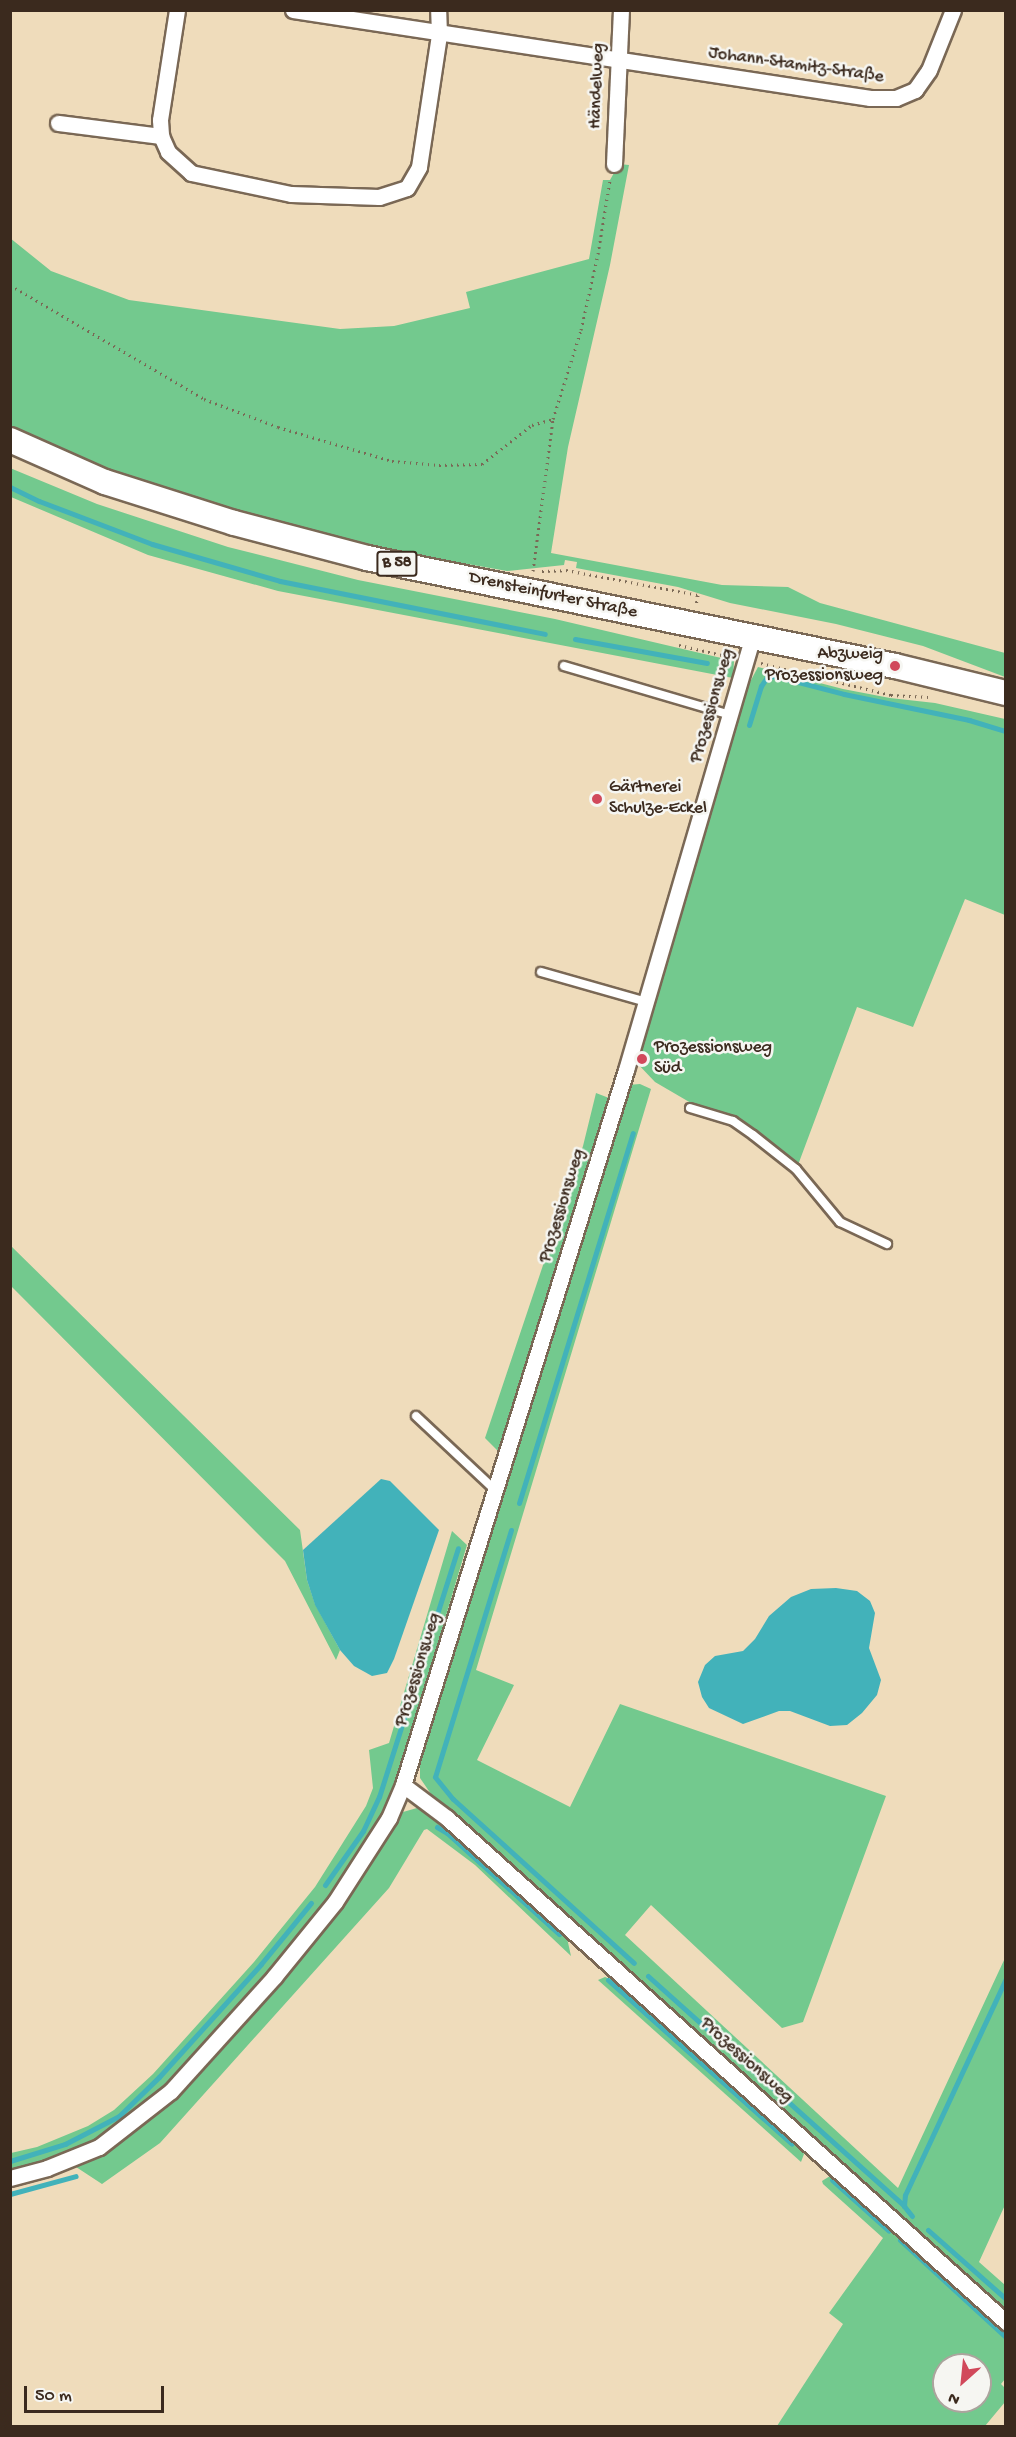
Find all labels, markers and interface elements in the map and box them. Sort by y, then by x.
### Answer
street label: Händelweg [586,43,610,129]
street label: Johann-Stamitz-Straße [707,43,885,89]
road number: B 58 [376,551,418,577]
street label: Drensteinfurter Straße [467,568,639,624]
place label: Abzweig Prozessionsweg [765,645,883,688]
street label: Prozessionsweg [686,646,740,766]
marker: Abzweig Prozessionsweg [888,659,902,673]
place label: Gärtnerei Schulze-Eckel [609,778,707,820]
marker: Gärtnerei Schulze-Eckel [590,792,604,806]
place label: Prozessionsweg Süd [654,1038,772,1080]
marker: Prozessionsweg Süd [635,1052,649,1066]
street label: Prozessionsweg [535,1146,591,1266]
street label: Prozessionsweg [391,1610,447,1730]
street label: Prozessionsweg [695,2013,797,2109]
north arrow [932,2353,992,2413]
scale bar [27,2374,166,2412]
text: 50 m [35,2386,72,2407]
text: N [946,2387,963,2409]

